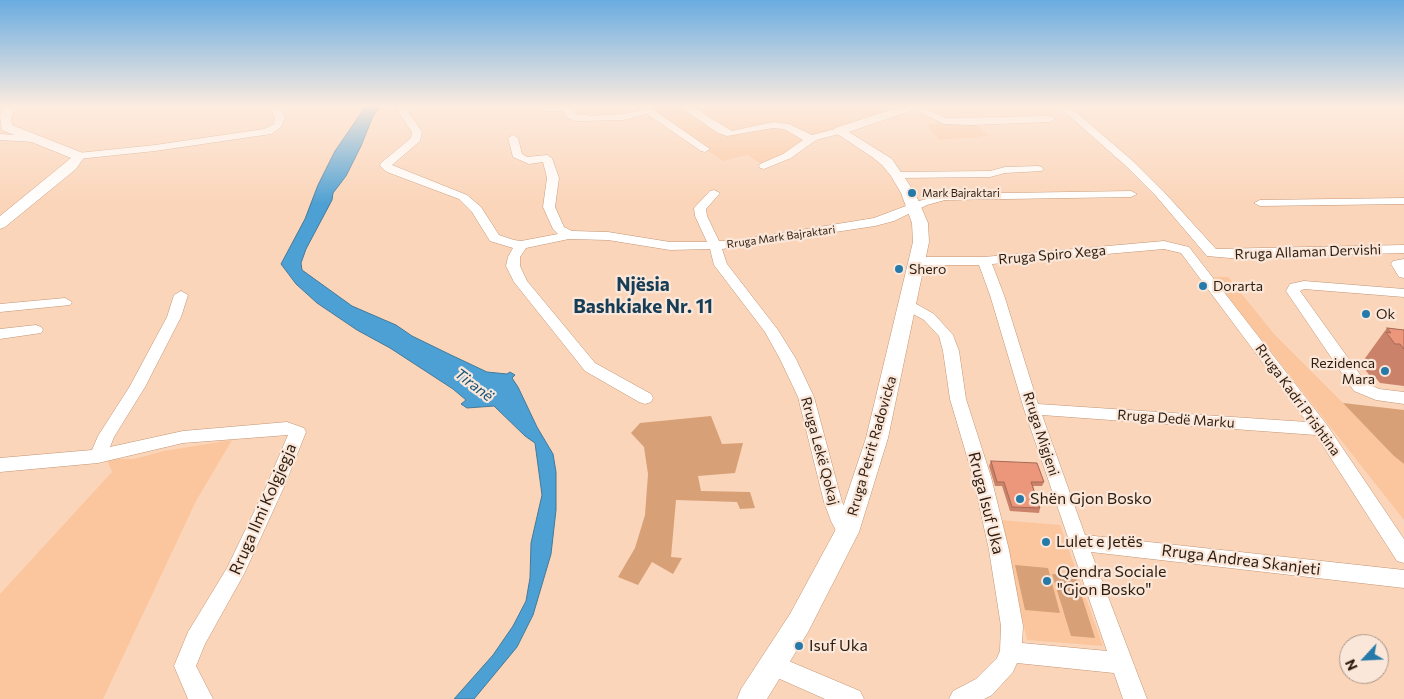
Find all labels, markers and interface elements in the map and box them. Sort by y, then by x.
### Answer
place label: Mark Bajraktari [922,186,1000,200]
marker: Mark Bajraktari [906,187,918,199]
street label: Rruga Mark Bajraktari [726,223,836,251]
street label: Rruga Allaman Dervishi [1234,241,1382,263]
street label: Rruga Spiro Xega [997,242,1107,268]
place label: Shero [909,261,946,277]
marker: Shero [893,263,905,275]
district label: Njësia Bashkiake Nr. 11 [573,274,713,318]
place label: Dorarta [1213,278,1263,294]
marker: Dorarta [1197,280,1209,292]
place label: Ok [1376,306,1395,322]
marker: Ok [1360,308,1372,320]
street label: Rruga Kadri Prishtina [1252,341,1344,459]
place label: Rezidenca Mara [1310,355,1375,388]
water label: Tiranë [451,365,497,405]
marker: Rezidenca Mara [1379,365,1391,377]
street label: Rruga Petrit Radovicka [844,374,900,518]
street label: Rruga Migjeni [1019,390,1063,478]
street label: Rruga Lekë Qokaj [797,395,843,507]
street label: Rruga Dedë Marku [1117,407,1235,431]
street label: Rruga Ilmi Kolgjegja [225,440,301,578]
street label: Rruga Isuf Uka [964,450,1008,556]
place label: Shën Gjon Bosko [1030,489,1152,509]
marker: Shën Gjon Bosko [1014,493,1026,505]
place label: Lulet e Jetës [1056,532,1143,552]
marker: Lulet e Jetës [1040,536,1052,548]
street label: Rruga Andrea Skanjeti [1160,541,1322,579]
place label: Qendra Sociale "Gjon Bosko" [1057,562,1166,600]
marker: Qendra Sociale "Gjon Bosko" [1041,575,1053,587]
north arrow [1339,634,1389,684]
place label: Isuf Uka [809,636,868,656]
marker: Isuf Uka [793,640,805,652]
text: N [1341,657,1361,673]

